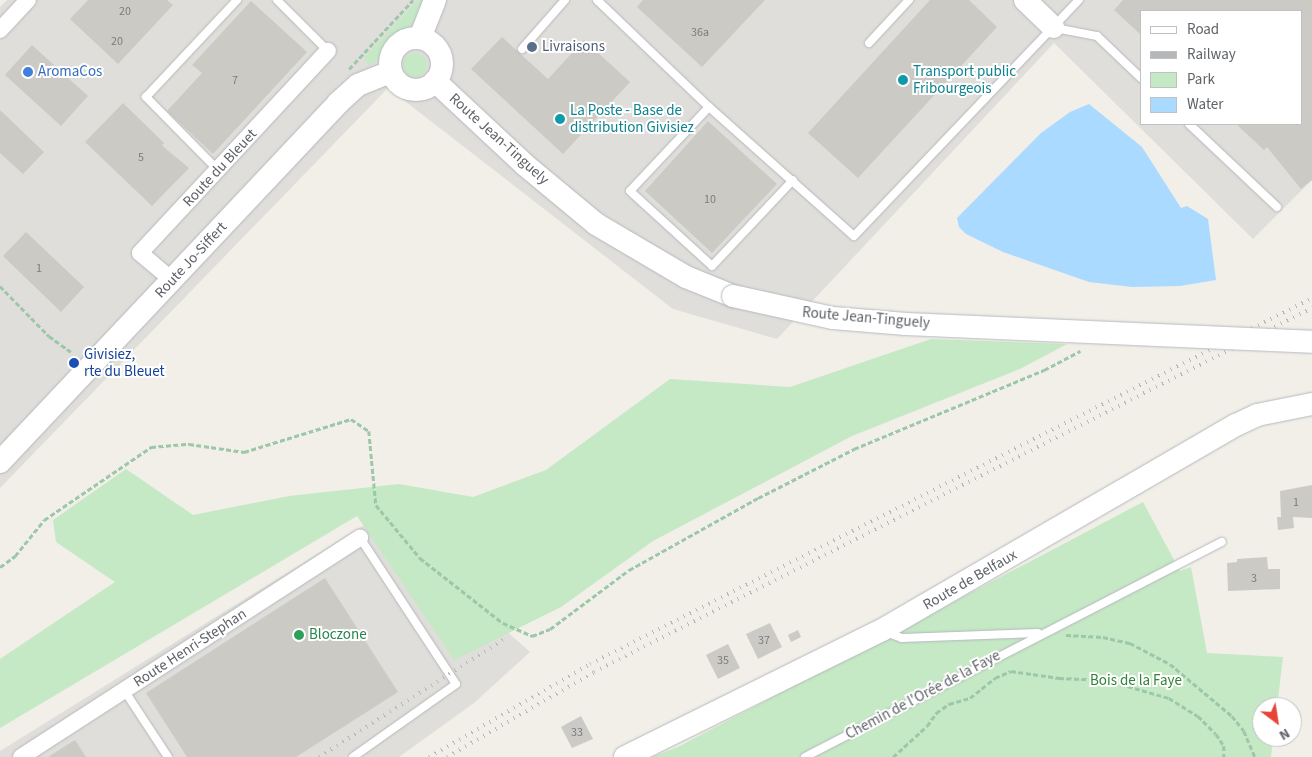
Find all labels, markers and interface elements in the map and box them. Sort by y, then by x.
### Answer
house number: 20 [119,5,131,19]
legend [1140,10,1302,125]
text: Road [1187,19,1219,40]
house number: 36a [691,26,709,40]
house number: 20 [111,35,123,49]
place label: Livraisons [542,38,605,56]
marker: Livraisons [526,41,538,53]
text: Railway [1187,44,1236,65]
place label: Transport public Fribourgeois [913,62,1016,97]
place label: AromaCos [38,63,102,81]
marker: AromaCos [22,66,34,78]
text: Park [1187,69,1215,90]
house number: 7 [232,74,238,88]
marker: Transport public Fribourgeois [897,74,909,86]
street label: Route Jean-Tinguely [445,89,553,189]
text: Water [1187,94,1223,115]
place label: La Poste - Base de distribution Givisiez [570,101,694,136]
marker: La Poste - Base de distribution Givisiez [554,113,566,125]
street label: Route du Bleuet [179,125,261,211]
house number: 5 [138,151,144,165]
house number: 10 [704,193,716,207]
street label: Route Jo-Siffert [151,218,231,302]
house number: 1 [36,262,42,276]
street label: Route Jean-Tinguely [801,303,931,333]
place label: Givisiez, rte du Bleuet [84,345,165,380]
marker: Givisiez, rte du Bleuet [68,357,80,369]
house number: 1 [1293,496,1299,510]
street label: Route de Belfaux [920,546,1020,614]
house number: 3 [1251,572,1257,586]
street label: Route Henri-Stephan [130,605,250,691]
place label: Bloczone [309,626,367,644]
marker: Bloczone [293,629,305,641]
house number: 37 [758,634,770,648]
street label: Chemin de l'Orée de la Faye [843,647,1003,743]
house number: 35 [717,654,729,668]
park label: Bois de la Faye [1090,672,1182,690]
north arrow [1252,697,1302,747]
text: N [1275,723,1293,745]
house number: 33 [571,726,583,740]

